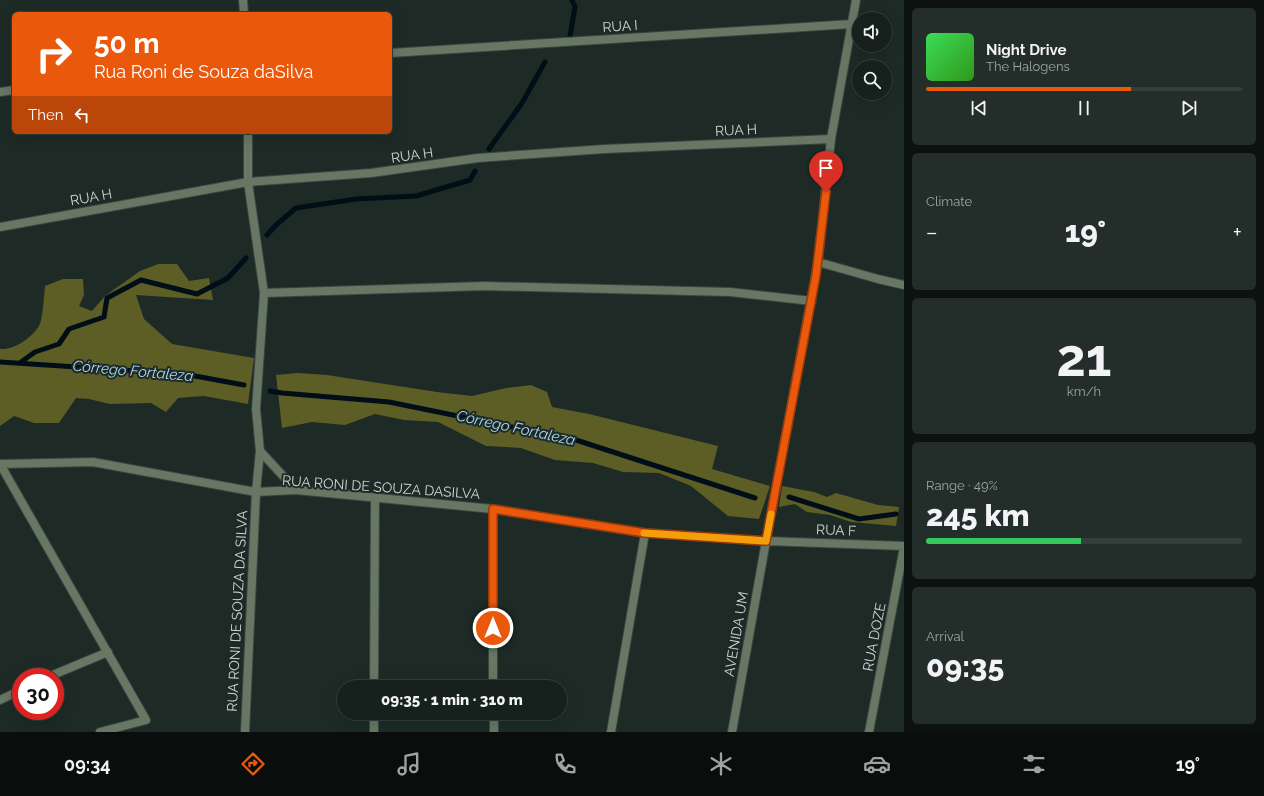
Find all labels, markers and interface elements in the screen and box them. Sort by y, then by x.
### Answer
map controls [852,12,892,100]
button: sound [852,12,892,52]
street label: RUA I [602,17,638,35]
text: 50 m [94,27,160,60]
icon: right [28,28,80,80]
text: Night Drive [986,41,1066,59]
text: The Halogens [986,59,1070,74]
button: search [852,60,892,100]
text: Rua Roni de Souza daSilva [94,61,313,82]
icon: previous [968,97,990,119]
icon: pause [1073,97,1095,119]
icon: next [1178,97,1200,119]
icon: left [71,104,93,126]
text: Then [28,106,63,124]
street label: RUA H [714,121,758,139]
street label: RUA H [390,144,434,166]
pin [809,151,843,192]
icon: arrive [815,157,837,179]
street label: RUA H [69,185,113,209]
text: Climate [926,194,972,209]
text: 19° [1065,214,1106,249]
text: − [926,219,938,245]
text: + [1233,219,1242,245]
text: 21 [1056,327,1112,388]
water label: Córrego Fortaleza [72,357,194,385]
text: km/h [1067,384,1101,399]
water label: Córrego Fortaleza [455,407,577,449]
street label: RUA RONI DE SOUZA DASILVA [282,472,481,502]
text: Range · 49% [926,478,998,493]
text: 245 km [926,498,1030,533]
street label: RUA RONI DE SOUZA DA SILVA [224,509,250,712]
street label: RUA F [816,521,856,539]
street label: AVENIDA UM [721,590,751,678]
street label: RUA DOZE [860,601,888,673]
position arrow [472,607,514,649]
text: Arrival [926,629,964,644]
text: 09:35 [926,649,1004,684]
speed limit sign: 30 [12,668,64,720]
text: 09:35 · 1 min · 310 m [381,691,523,709]
icon: directions [239,750,267,778]
icon: music [395,750,423,778]
icon: phone [551,750,579,778]
icon: climate [707,750,735,778]
icon: car [863,750,891,778]
icon: filters [1020,750,1048,778]
text: 09:34 [64,754,111,775]
text: 19° [1176,754,1200,775]

